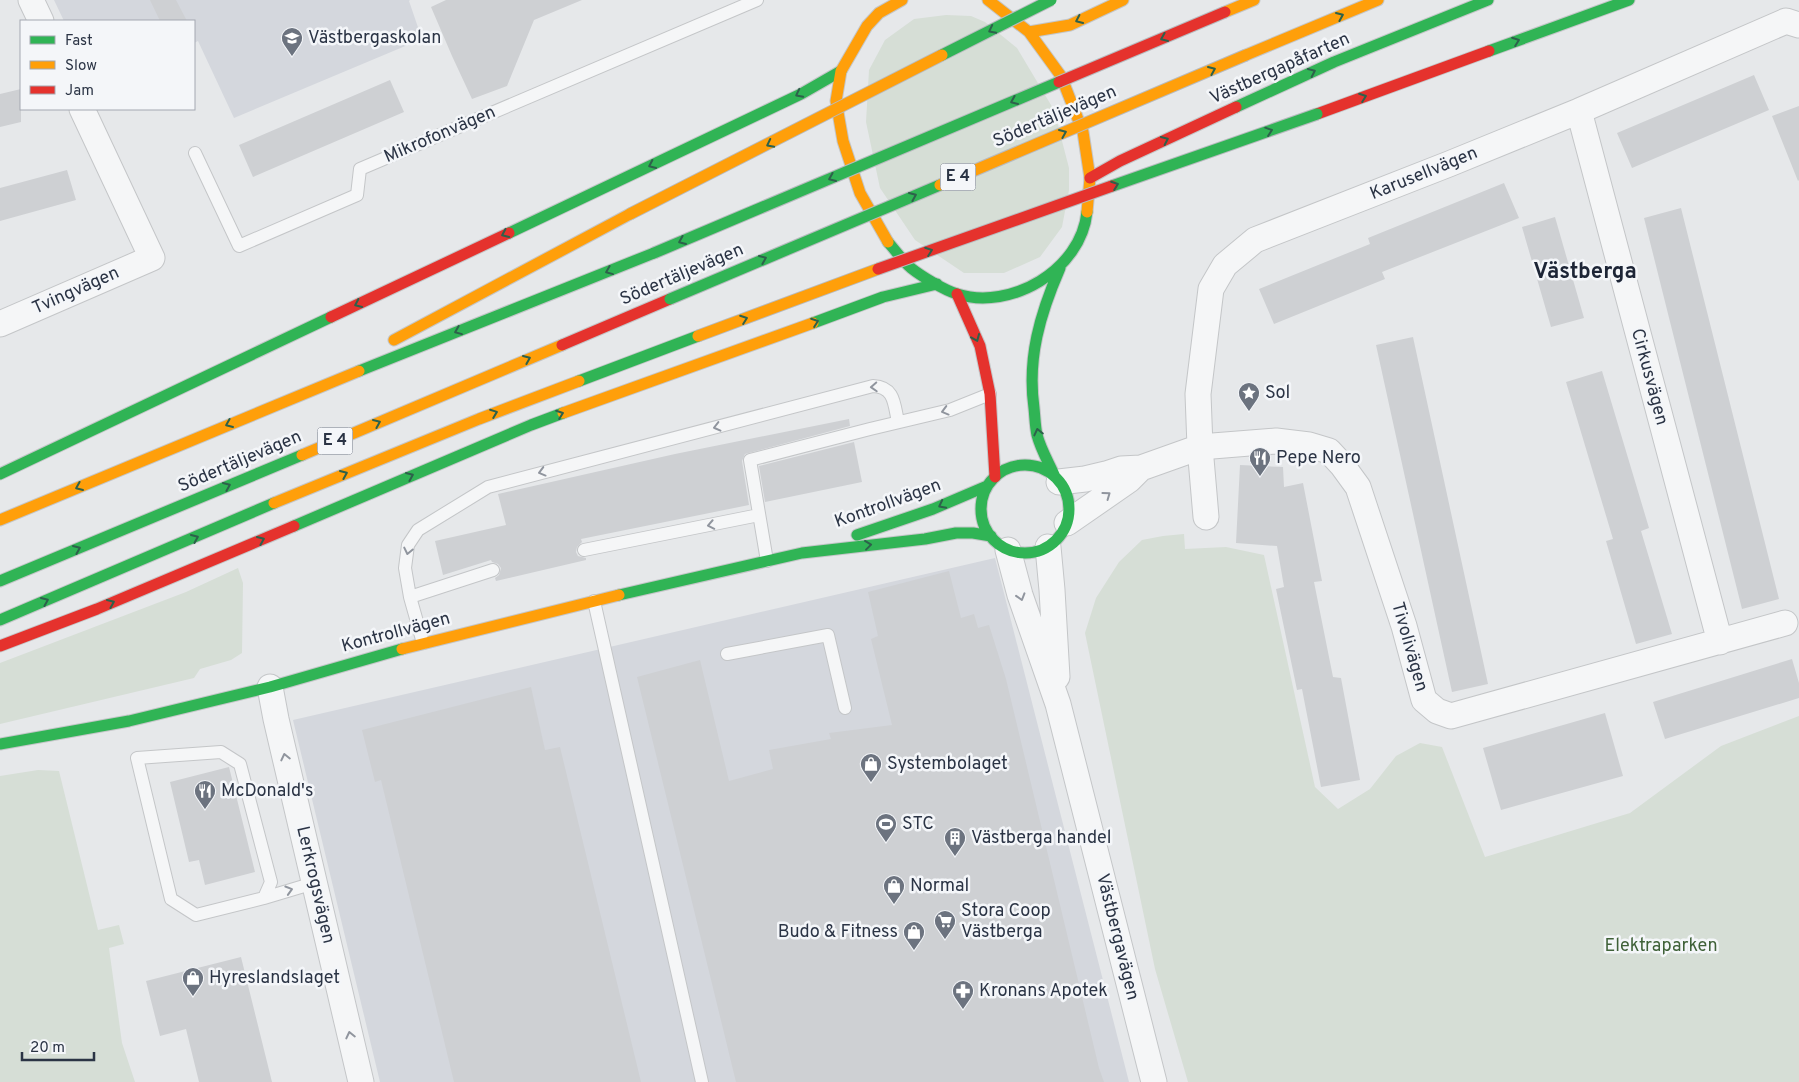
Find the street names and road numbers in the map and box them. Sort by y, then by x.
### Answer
street label: Västbergapåfarten [1206,28,1354,110]
street label: Södertäljevägen [990,81,1120,153]
street label: Mikrofonvägen [381,101,499,169]
street label: Karusellvägen [1367,142,1481,206]
road number: E 4 [940,163,976,190]
street label: Södertäljevägen [617,239,747,311]
street label: Tvingvägen [29,262,123,320]
street label: Cirkusvägen [1625,326,1673,428]
street label: Södertäljevägen [175,426,305,498]
road number: E 4 [318,428,352,454]
street label: Kontrollvägen [832,474,944,534]
street label: Tivolivägen [1385,600,1433,694]
street label: Kontrollvägen [339,607,453,659]
street label: Lerkrogsvägen [290,824,340,946]
street label: Västbergavägen [1090,871,1144,1003]

